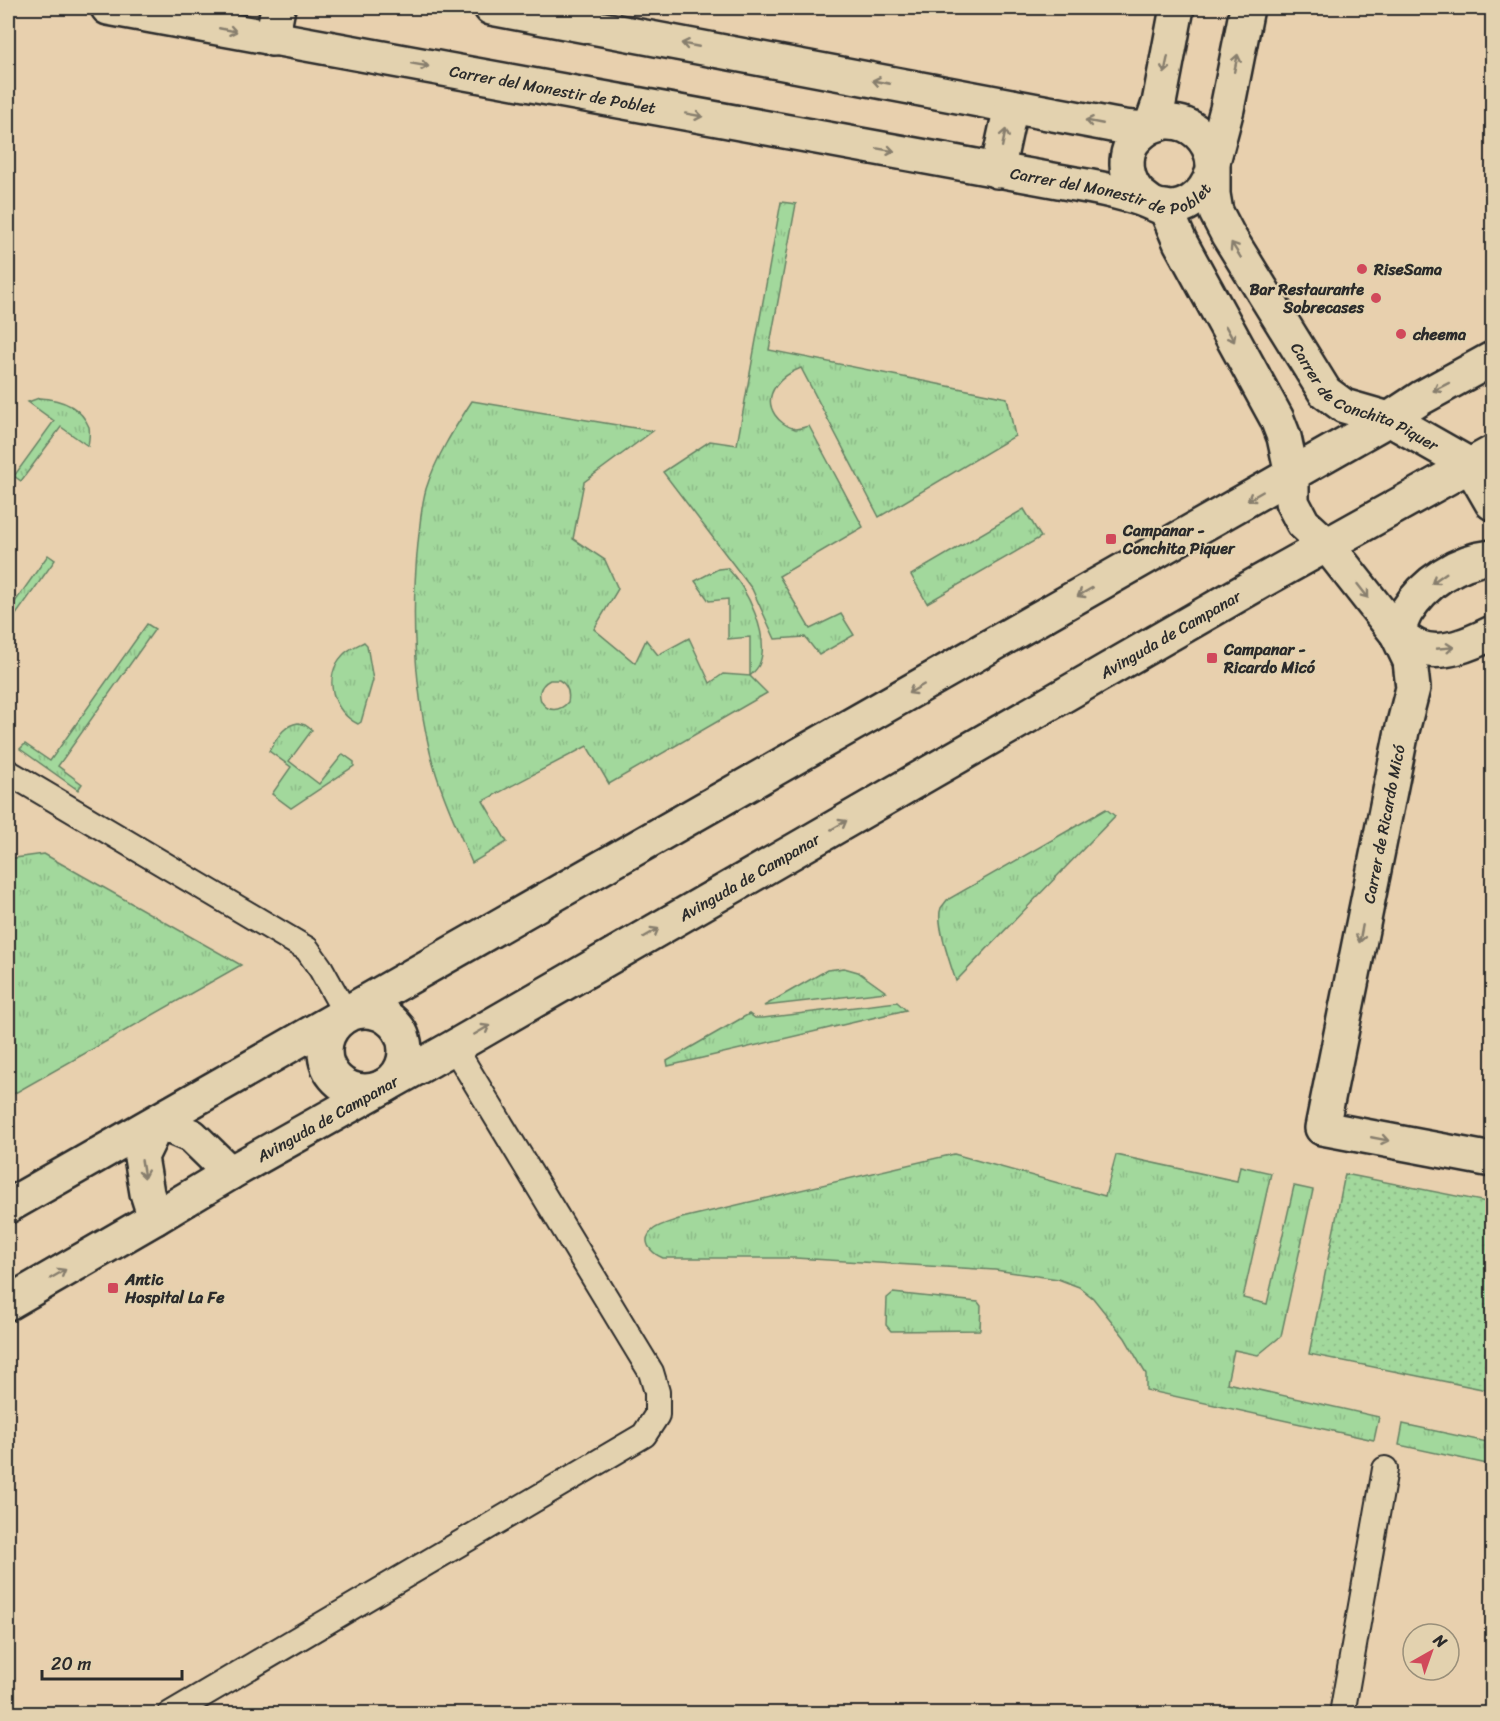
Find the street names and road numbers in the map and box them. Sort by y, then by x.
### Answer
street label: Carrer del Monestir de Poblet [447,56,658,122]
street label: Carrer del Monestir de Poblet [1002,162,1212,188]
street label: Carrer de Conchita Piquer [1283,336,1445,460]
street label: Avinguda de Campanar [1093,581,1248,687]
street label: Carrer de Ricardo Micó [1354,741,1414,906]
street label: Avinguda de Campanar [672,824,827,930]
street label: Avinguda de Campanar [250,1066,405,1170]

